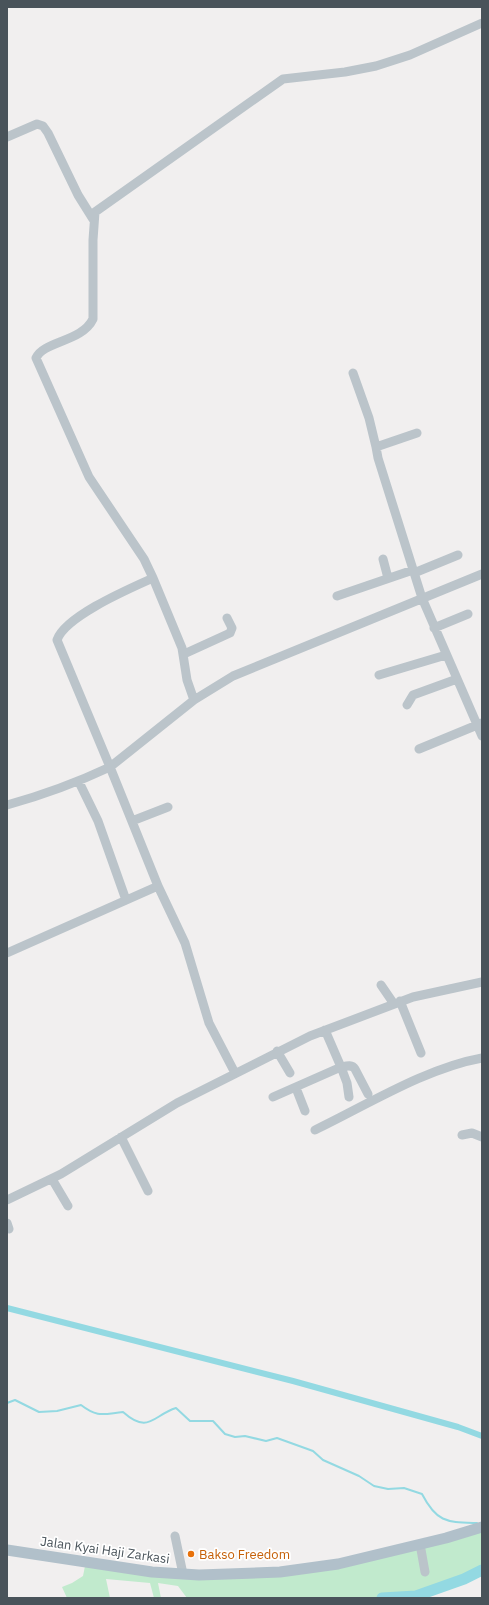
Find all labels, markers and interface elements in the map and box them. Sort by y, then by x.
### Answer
street label: Jalan Kyai Haji Zarkasi [39,1533,171,1567]
place label: Bakso Freedom [199,1546,290,1563]
marker: Bakso Freedom [186,1549,196,1559]

